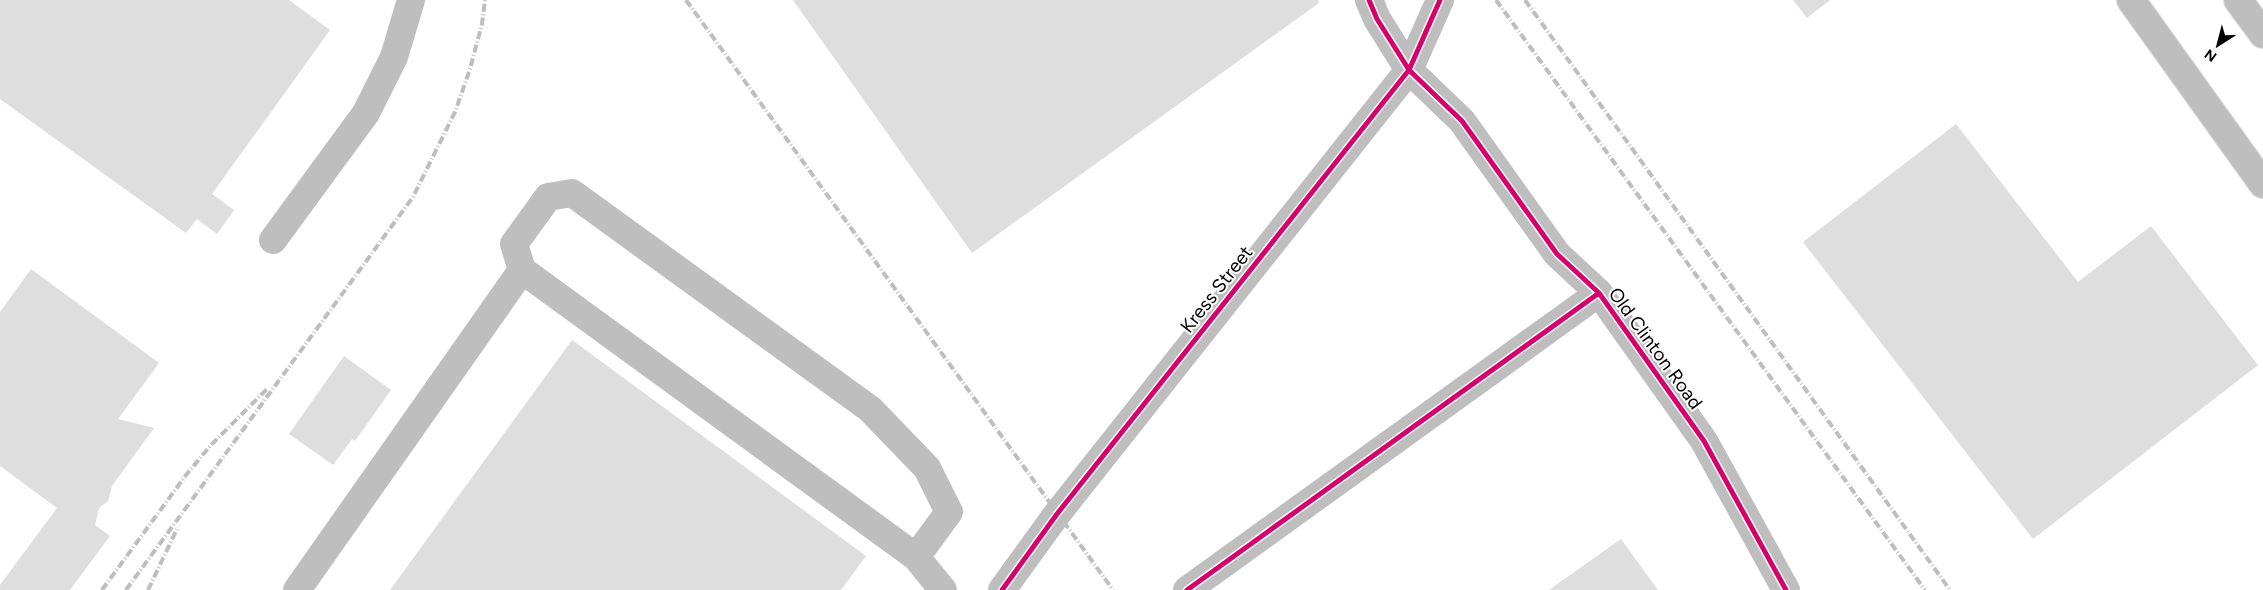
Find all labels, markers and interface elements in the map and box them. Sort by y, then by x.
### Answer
north arrow [2193,20,2243,70]
text: N [2201,45,2220,65]
street label: Kress Street [1175,241,1257,337]
street label: Old Clinton Road [1604,283,1707,414]

